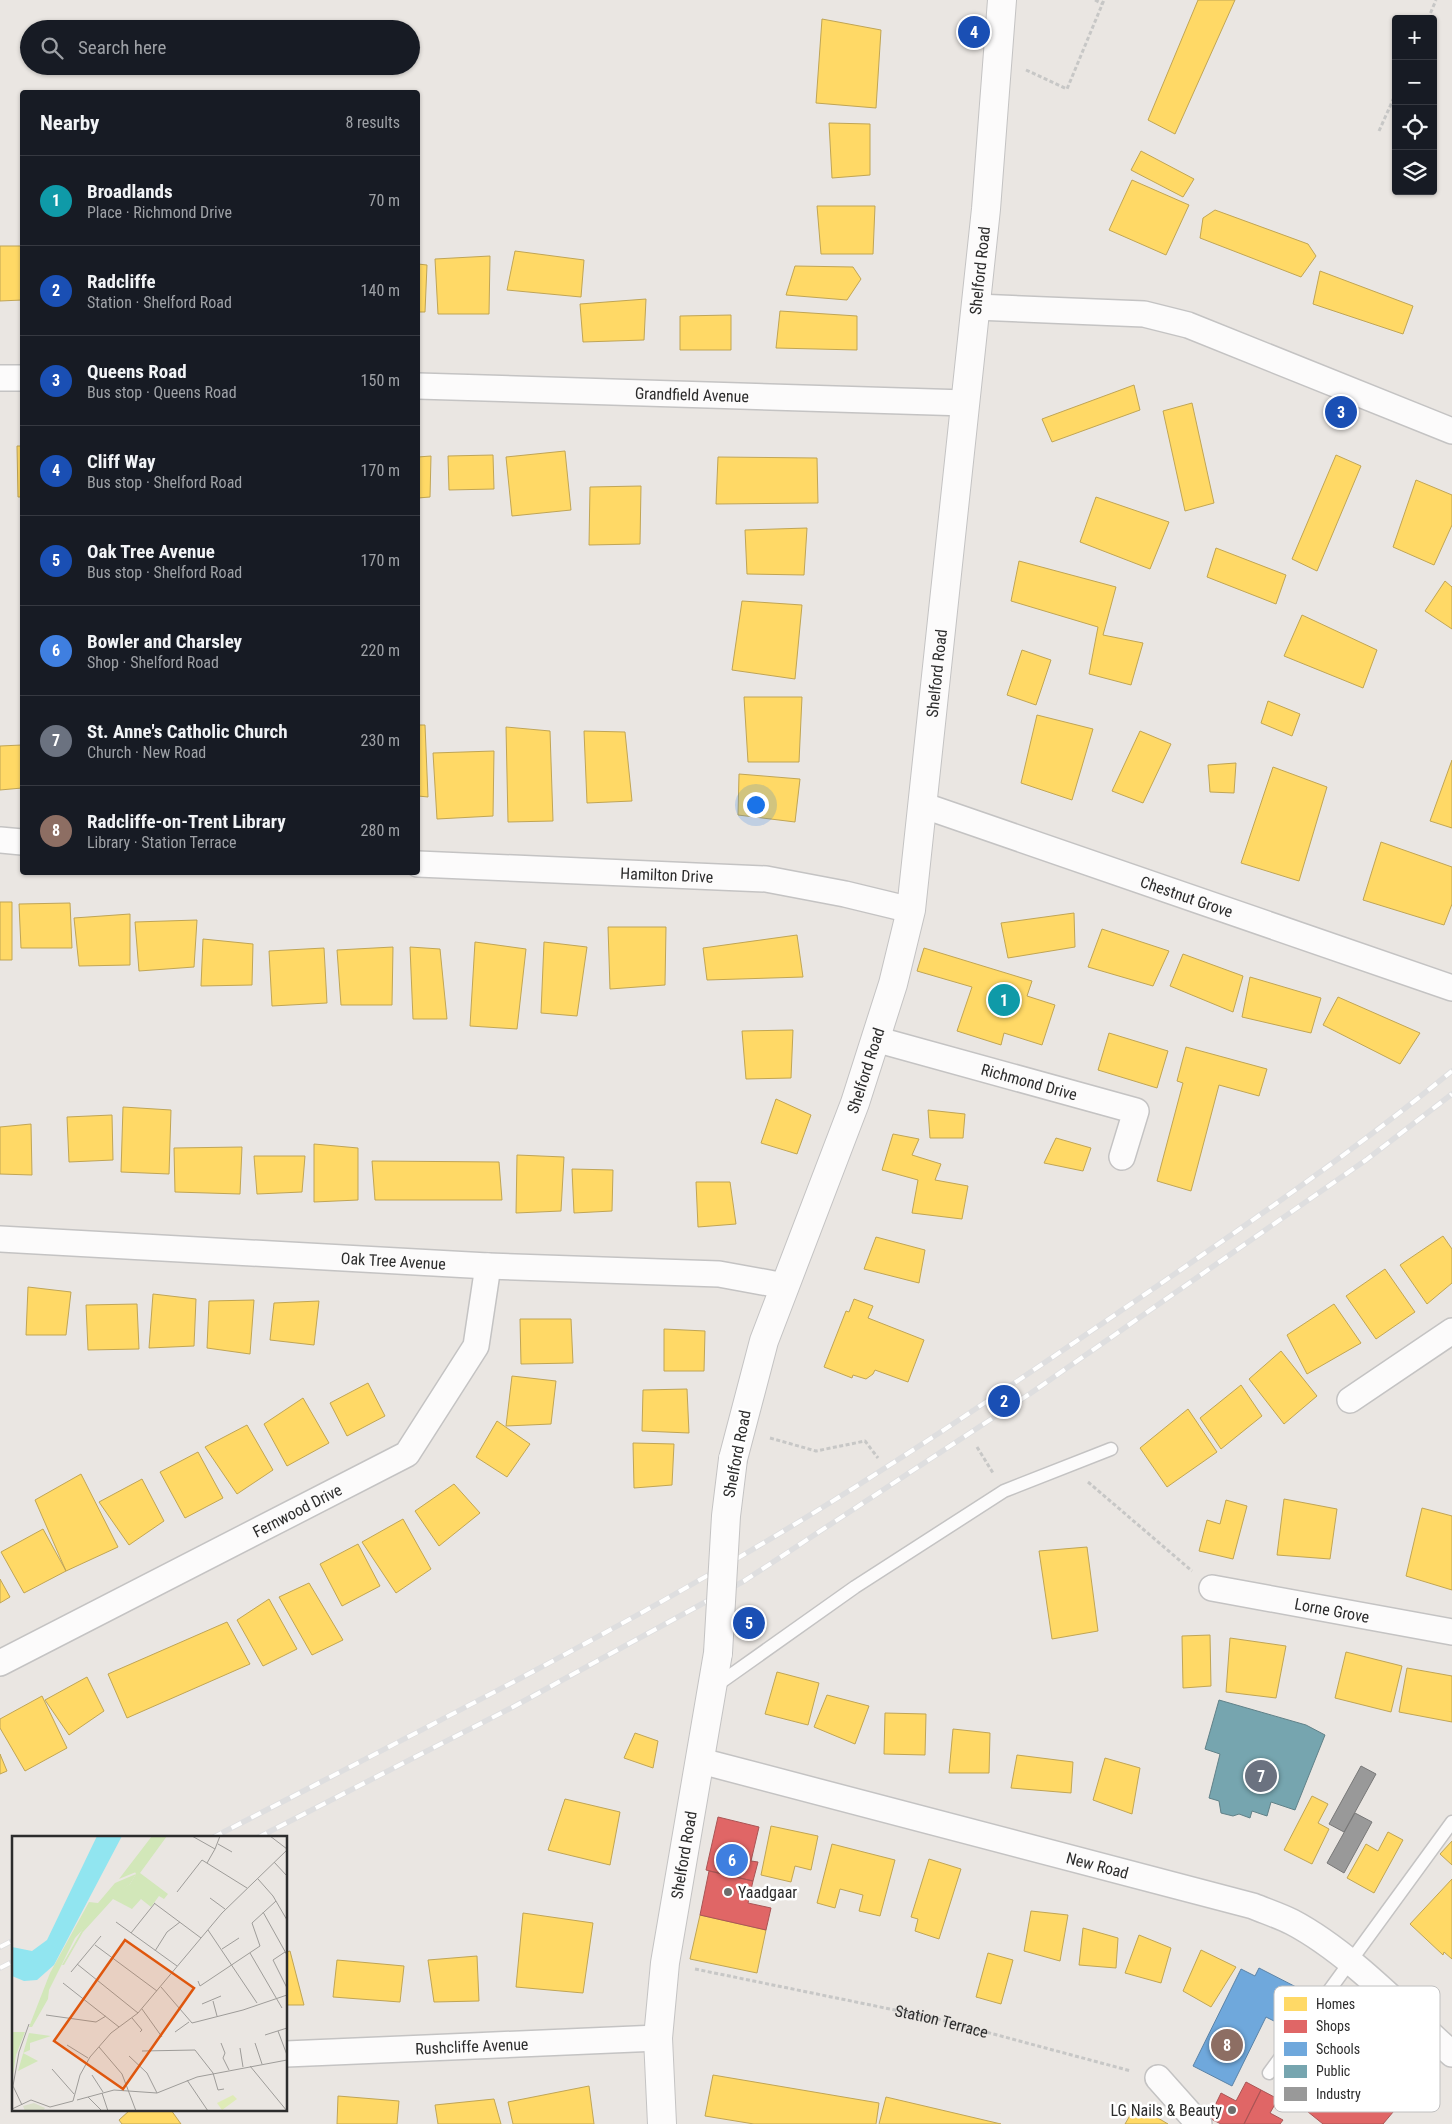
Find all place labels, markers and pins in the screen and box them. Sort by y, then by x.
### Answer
pin: 4 [958,13,990,51]
pin: 3 [1325,393,1357,431]
pin: 1 [988,981,1020,1019]
pin: 2 [988,1382,1020,1420]
pin: 5 [733,1604,765,1642]
pin: 7 [1245,1757,1277,1795]
pin: 6 [716,1841,748,1879]
place label: Yaadgaar [738,1883,797,1902]
marker: Yaadgaar [722,1886,734,1898]
pin: 8 [1211,2026,1243,2064]
place label: LG Nails & Beauty [1110,2101,1222,2120]
marker: LG Nails & Beauty [1226,2104,1238,2116]

